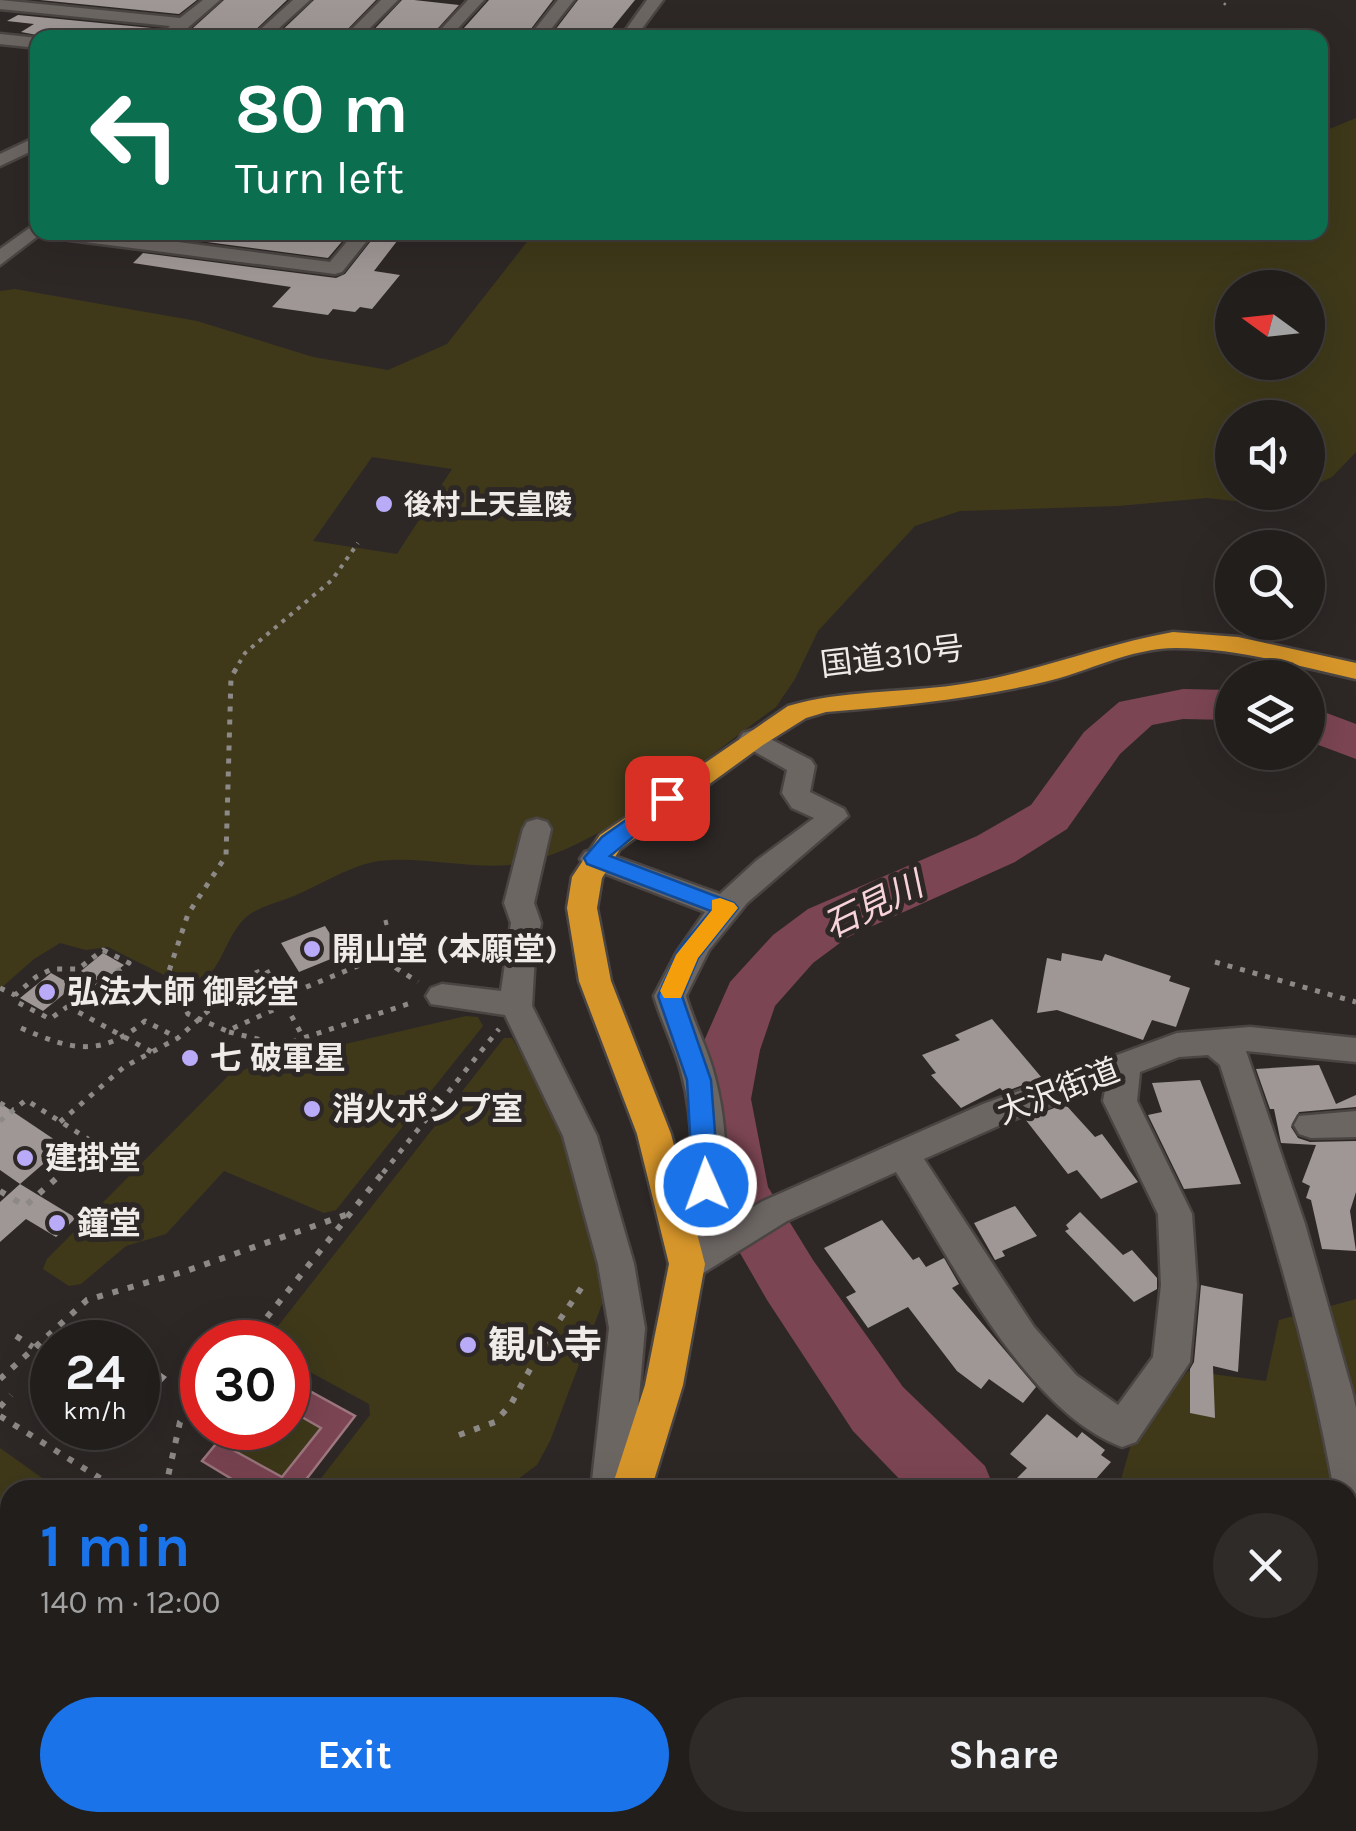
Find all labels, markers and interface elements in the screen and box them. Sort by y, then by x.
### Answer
text: 80 m [235,68,409,150]
icon: left [70,70,200,200]
text: Turn left [235,152,404,204]
north arrow [1215,270,1325,380]
map controls [1215,270,1325,770]
button: sound [1215,400,1325,510]
place label: 後村上天皇陵 [404,488,572,521]
marker: 後村上天皇陵 [373,493,395,515]
button: search [1215,530,1325,640]
street label: 国道310号 [818,629,966,684]
button: layers [1215,660,1325,770]
pin [625,756,710,841]
icon: arrive [640,771,695,826]
water label: 石見川 [817,862,933,947]
place label: 開山堂 (本願堂) [332,931,558,968]
marker: 開山堂 (本願堂) [301,938,323,960]
place label: 弘法大師 御影堂 [67,974,299,1011]
marker: 弘法大師 御影堂 [36,981,58,1003]
place label: 七 破軍星 [210,1040,346,1077]
marker: 七 破軍星 [179,1047,201,1069]
street label: 大沢街道 [992,1051,1125,1132]
place label: 消火ポンプ室 [332,1091,523,1128]
marker: 消火ポンプ室 [301,1098,323,1120]
position arrow [654,1133,758,1237]
place label: 建掛堂 [45,1140,141,1177]
marker: 建掛堂 [14,1147,36,1169]
place label: 鐘堂 [77,1205,141,1242]
marker: 鐘堂 [46,1212,68,1234]
speed limit sign: 30 [180,1320,310,1450]
place label: 観心寺 [488,1323,602,1368]
marker: 観心寺 [457,1334,479,1356]
text: 24 [65,1343,125,1402]
text: km/h [63,1396,127,1425]
text: 1 min [40,1511,191,1581]
button: close [1213,1513,1318,1618]
text: 140 m · 12:00 [40,1584,220,1621]
button: Exit [40,1697,669,1812]
button: Share [689,1697,1318,1812]

